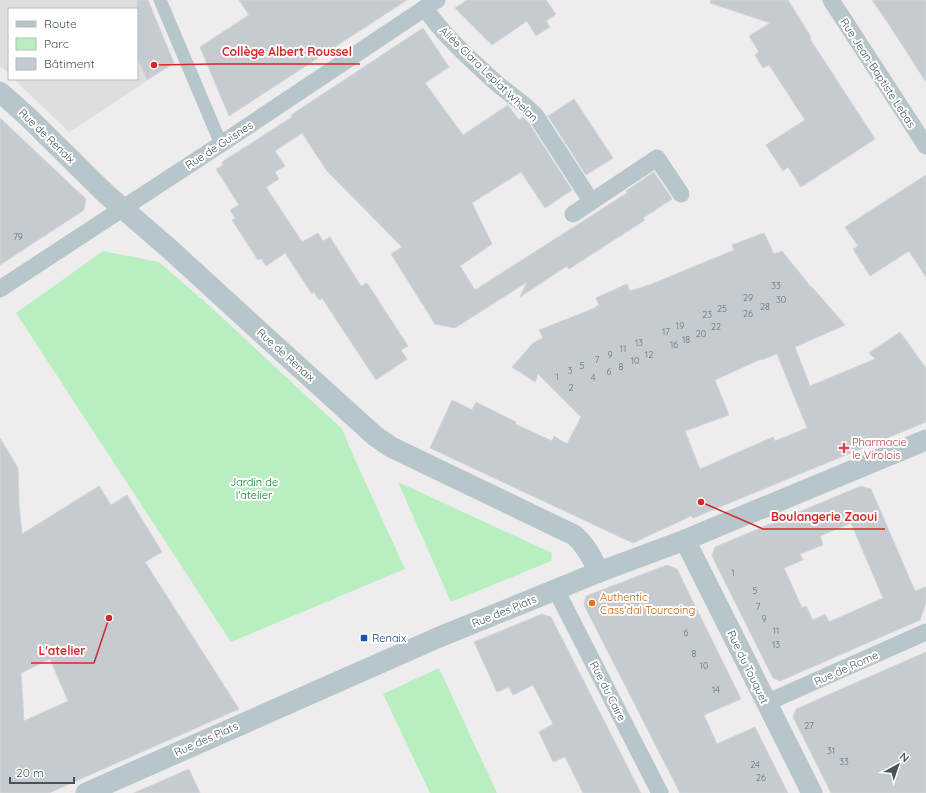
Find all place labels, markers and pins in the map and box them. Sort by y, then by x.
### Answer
callout: Collège Albert Roussel [214,40,360,64]
place label: Pharmacie le Virolois [852,435,907,462]
marker: Pharmacie le Virolois [839,443,849,453]
callout: Boulangerie Zaoui [763,505,885,529]
place label: Authentic Cass'dal Tourcoing [600,590,695,617]
marker: Authentic Cass'dal Tourcoing [587,598,597,608]
place label: Renaix [372,631,406,645]
marker: Renaix [359,633,369,643]
callout: L'atelier [31,639,94,663]

